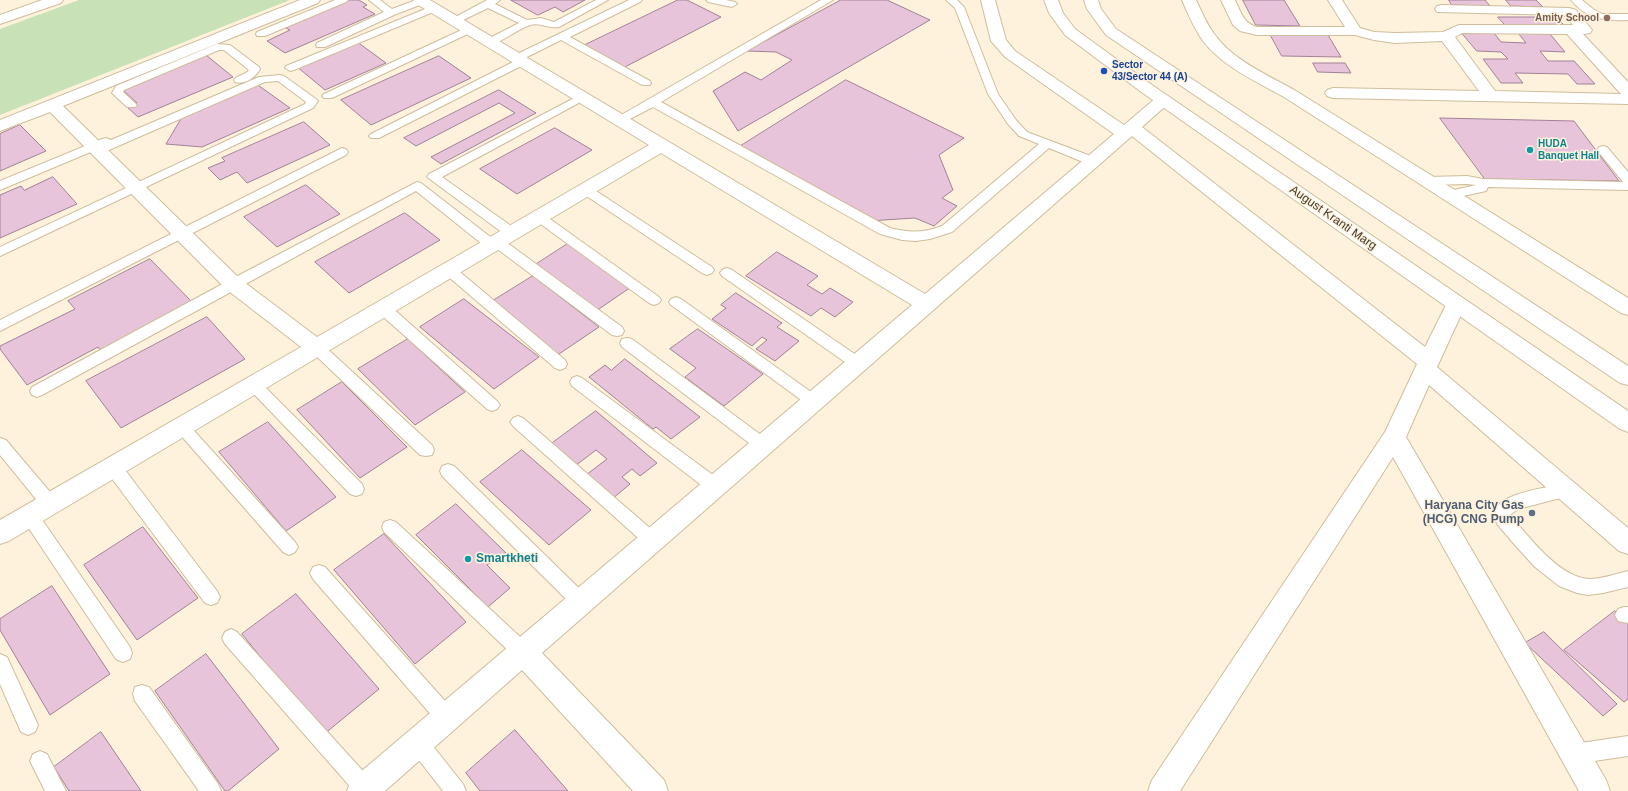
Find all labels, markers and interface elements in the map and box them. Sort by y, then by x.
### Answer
place label: Amity School [1535,12,1599,24]
marker: Amity School [1602,13,1612,23]
place label: Sector 43/Sector 44 (A) [1112,59,1188,82]
marker: Sector 43/Sector 44 (A) [1099,66,1109,76]
place label: HUDA Banquet Hall [1538,138,1599,162]
marker: HUDA Banquet Hall [1525,145,1535,155]
street label: August Kranti Marg [1287,183,1379,253]
place label: Haryana City Gas (HCG) CNG Pump [1423,499,1524,527]
marker: Haryana City Gas (HCG) CNG Pump [1527,508,1537,518]
place label: Smartkheti [476,552,538,566]
marker: Smartkheti [463,554,473,564]

